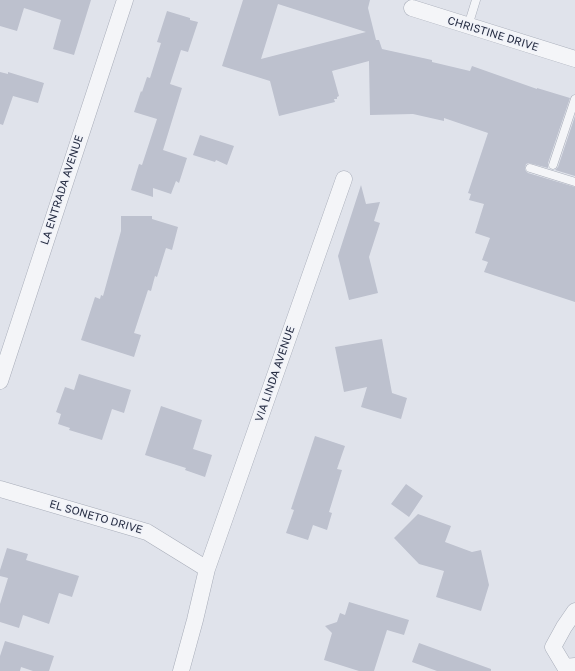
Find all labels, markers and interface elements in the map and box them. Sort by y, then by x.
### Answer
street label: CHRISTINE DRIVE [446,14,540,54]
street label: LA ENTRADA AVENUE [38,133,86,247]
street label: VIA LINDA AVENUE [252,324,298,424]
street label: EL SONETO DRIVE [48,497,144,537]

